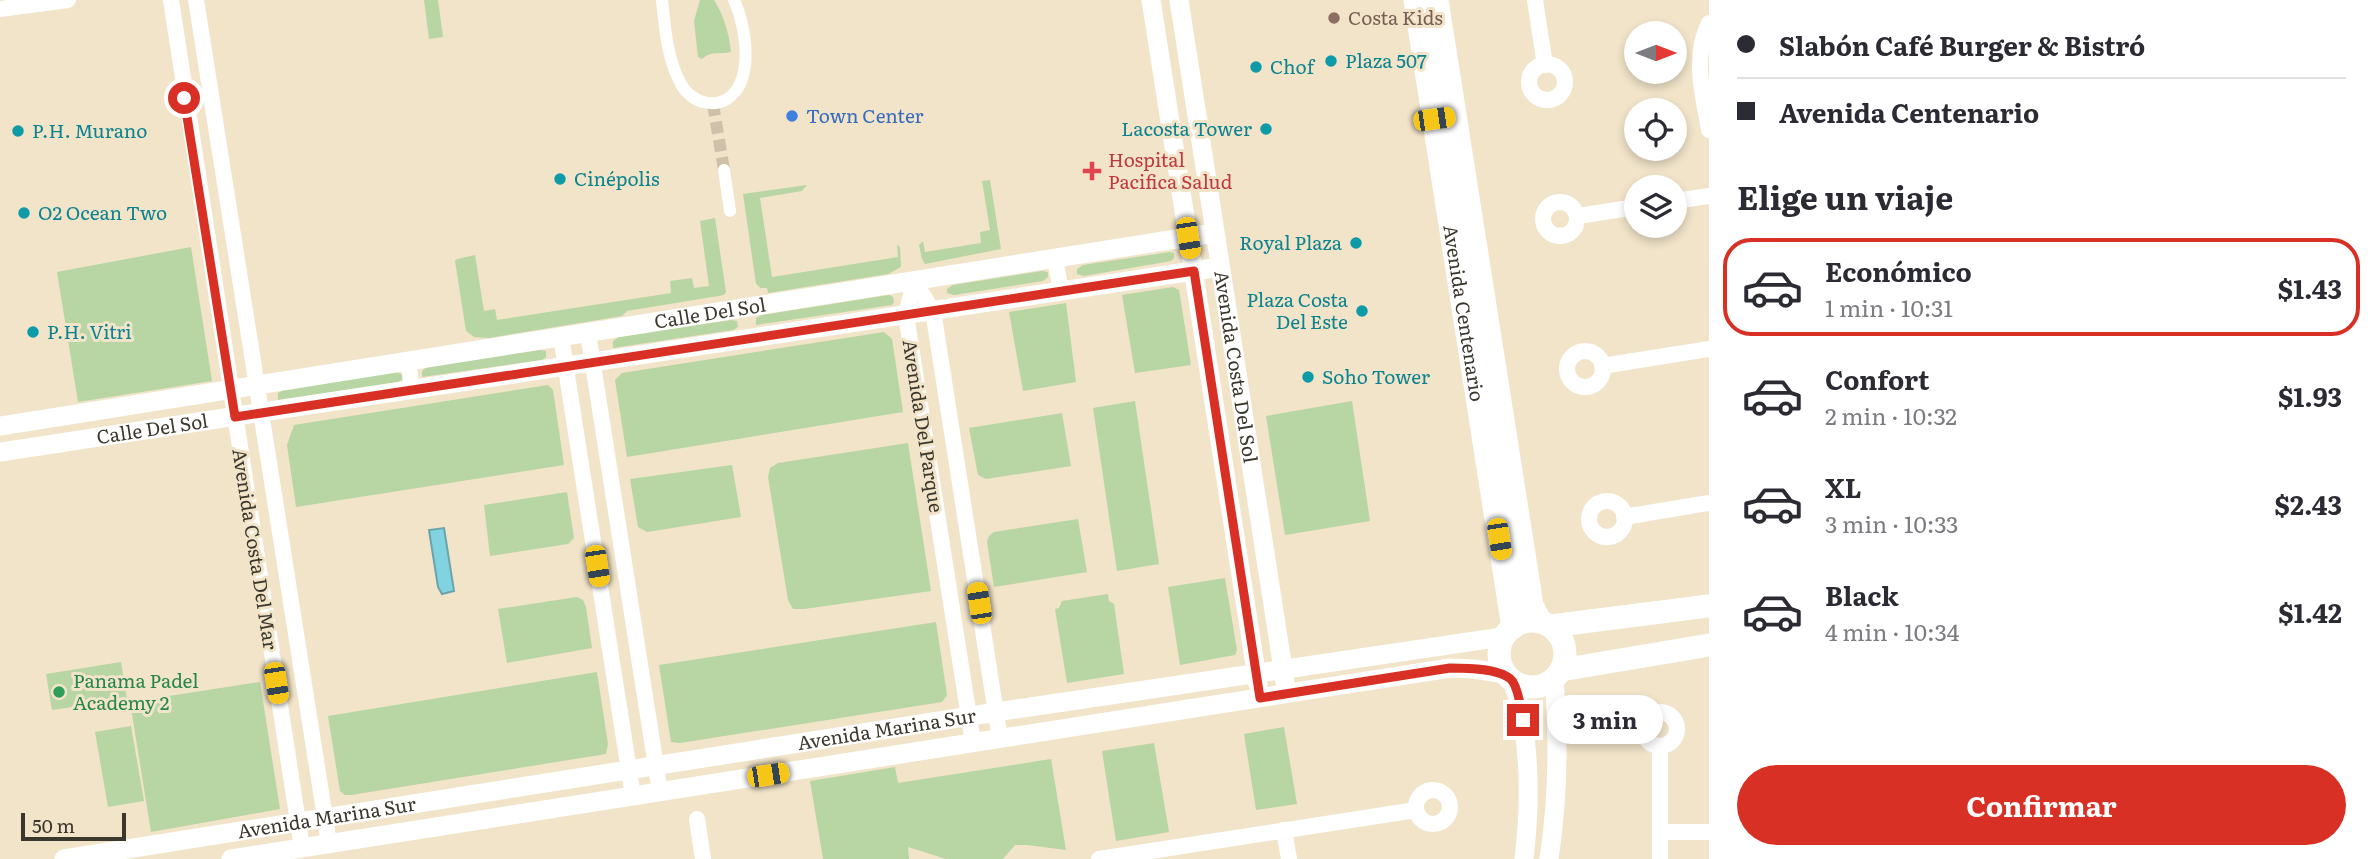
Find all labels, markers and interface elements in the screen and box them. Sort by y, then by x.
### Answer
place label: Costa Kids [1348,3,1443,31]
marker: Costa Kids [1326,10,1342,26]
north arrow [1624,21,1687,84]
map controls [1624,21,1687,238]
text: Slabón Café Burger & Bistró [1779,25,2145,64]
place label: Plaza 507 [1345,46,1427,74]
place label: Chof [1270,52,1316,80]
marker: Plaza 507 [1323,53,1339,69]
marker: Chof [1248,59,1264,75]
route start [168,82,200,114]
text: Avenida Centenario [1779,92,2039,131]
button: locate [1624,98,1687,161]
place label: Town Center [806,101,924,129]
car [1412,106,1457,132]
marker: Town Center [784,108,800,124]
place label: Lacosta Tower [1121,114,1252,142]
place label: P.H. Murano [32,116,147,144]
marker: Lacosta Tower [1258,121,1274,137]
marker: P.H. Murano [10,123,26,139]
place label: Hospital Pacifica Salud [1108,145,1233,195]
marker: Hospital Pacifica Salud [1082,161,1102,181]
place label: Cinépolis [574,164,660,192]
marker: Cinépolis [552,171,568,187]
text: Elige un viaje [1737,172,1953,220]
button: layers [1624,175,1687,238]
place label: O2 Ocean Two [38,198,167,226]
marker: O2 Ocean Two [16,205,32,221]
car [1175,216,1202,260]
street label: Avenida Centenario [1437,223,1492,403]
place label: Royal Plaza [1239,228,1343,256]
marker: Royal Plaza [1348,235,1364,251]
text: Económico [1825,251,1972,290]
icon: car [1741,256,1804,319]
street label: Avenida Costa Del Sol [1208,268,1266,465]
text: $1.43 [2278,268,2342,307]
place label: Plaza Costa Del Este [1246,285,1349,335]
street label: Calle Del Sol [652,289,768,335]
text: 1 min · 10:31 [1825,290,1953,324]
marker: Plaza Costa Del Este [1354,303,1370,319]
place label: P.H. Vitri [47,317,132,345]
marker: P.H. Vitri [25,324,41,340]
street label: Avenida Del Parque [896,337,952,515]
text: Confort [1825,359,1929,398]
place label: Soho Tower [1322,362,1430,390]
icon: car [1741,364,1804,427]
marker: Soho Tower [1300,369,1316,385]
text: $1.93 [2278,376,2342,415]
text: 2 min · 10:32 [1825,398,1957,432]
street label: Calle Del Sol [94,406,210,450]
street label: Avenida Costa Del Mar [226,446,286,651]
text: XL [1825,467,1862,506]
icon: car [1741,472,1804,535]
text: $2.43 [2275,484,2342,523]
text: 3 min · 10:33 [1825,506,1958,540]
car [1486,517,1513,561]
car [584,544,611,588]
text: Black [1825,575,1899,614]
icon: car [1741,580,1804,643]
car [966,581,993,625]
text: $1.42 [2278,592,2342,631]
text: 4 min · 10:34 [1825,614,1959,648]
car [263,661,290,705]
place label: Panama Padel Academy 2 [73,666,199,716]
marker: Panama Padel Academy 2 [51,684,67,700]
callout: 3 min [1548,696,1663,744]
street label: Avenida Marina Sur [795,700,978,756]
text: 3 min [1573,702,1637,736]
route end [1507,704,1539,736]
car [746,761,791,789]
button: Confirmar [1737,765,2346,845]
street label: Avenida Marina Sur [235,789,418,844]
scale bar [21,810,126,842]
text: 50 m [32,811,75,839]

